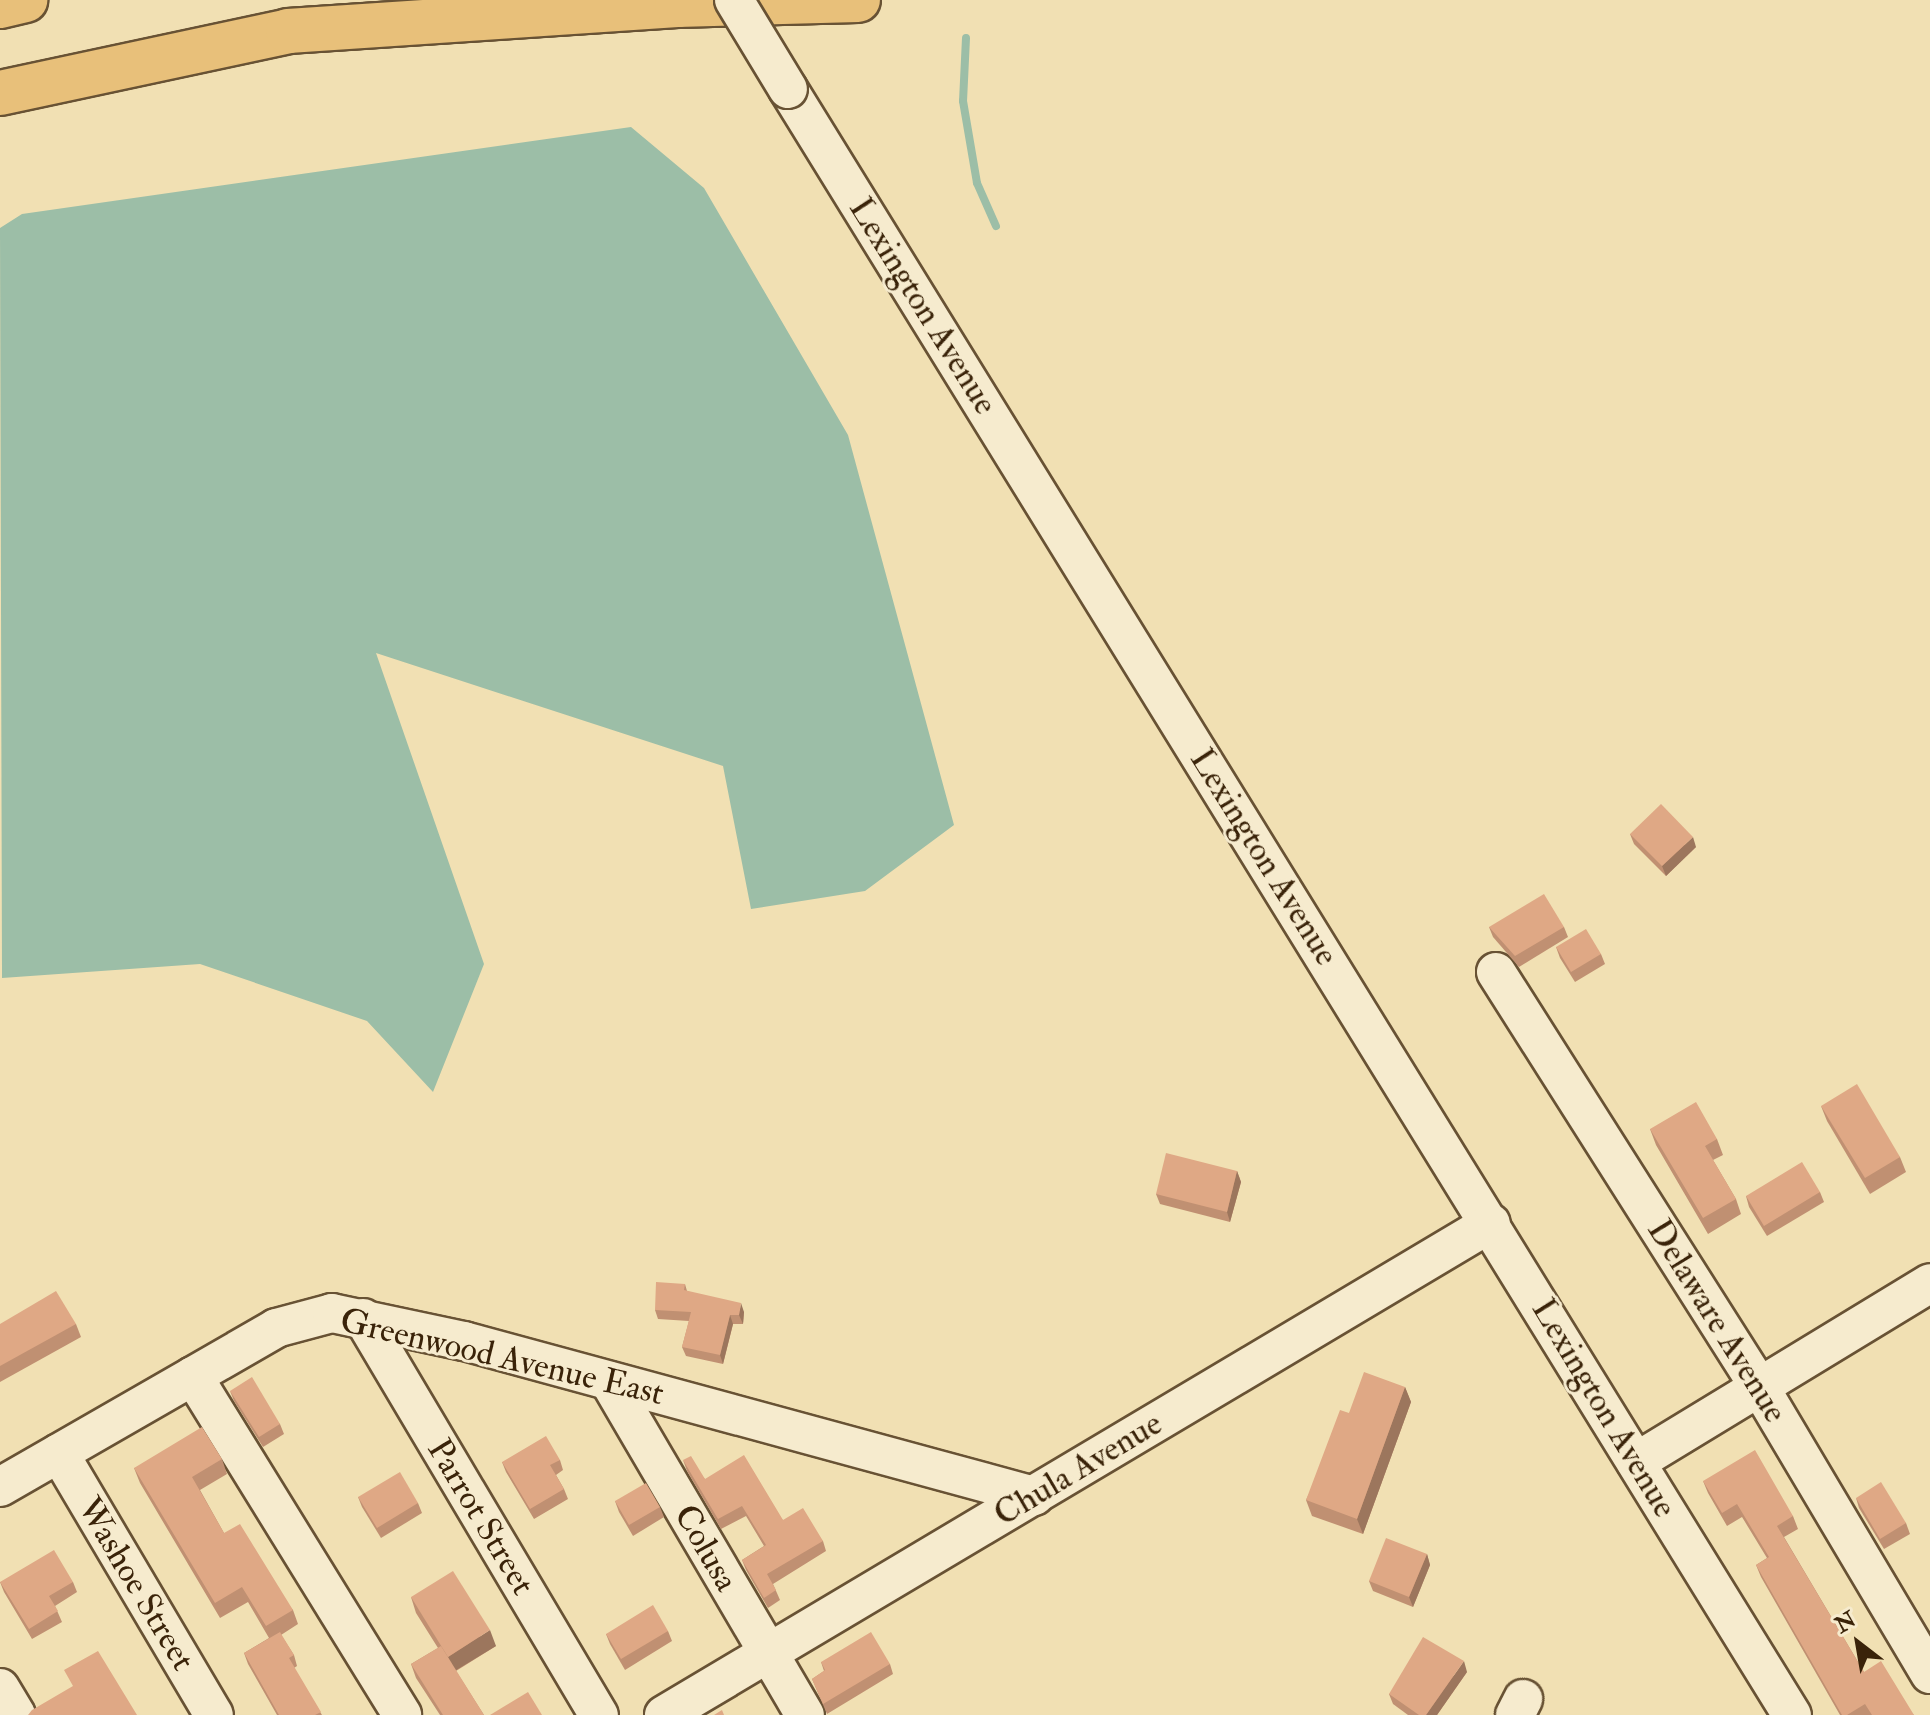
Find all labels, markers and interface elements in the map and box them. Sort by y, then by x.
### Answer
street label: Lexington Avenue [840,190,1006,422]
street label: Lexington Avenue [1181,741,1347,973]
street label: Delaware Avenue [1638,1212,1796,1430]
street label: Lexington Avenue [1523,1291,1685,1525]
street label: Greenwood Avenue East [336,1300,668,1414]
street label: Chula Avenue [987,1403,1169,1535]
street label: Parrot Street [419,1432,543,1602]
street label: Washoe Street [68,1490,204,1678]
street label: Colusa [665,1498,747,1598]
north arrow [1818,1603,1898,1683]
text: N [1830,1605,1861,1640]

